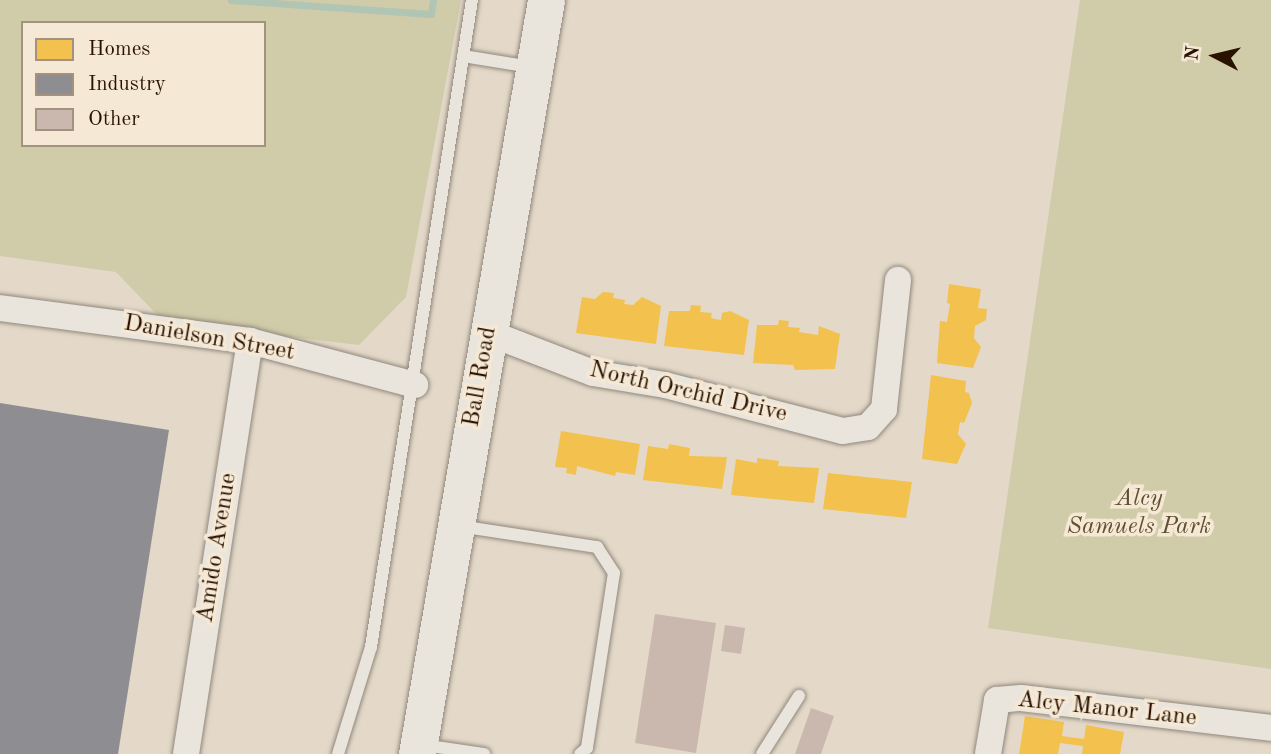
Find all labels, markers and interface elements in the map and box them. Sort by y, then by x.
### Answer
legend [21,21,266,147]
north arrow [1180,21,1250,91]
text: Homes [88,39,150,60]
text: N [1183,45,1204,62]
text: Industry [88,74,166,95]
text: Other [88,109,140,130]
street label: Danielson Street [121,310,297,368]
street label: Ball Road [458,324,504,430]
street label: North Orchid Drive [586,356,790,430]
street label: Amido Avenue [192,471,244,625]
park label: Alcy Samuels Park [1067,486,1211,542]
street label: Alcy Manor Lane [1016,686,1198,734]

